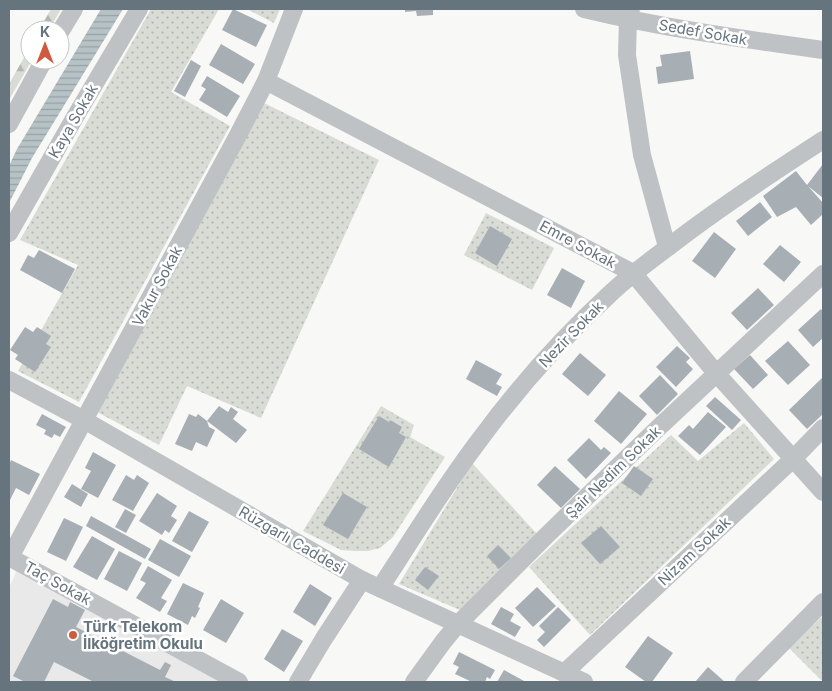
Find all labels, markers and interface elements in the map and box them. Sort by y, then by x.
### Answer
street label: Sedef Sokak [657,15,750,49]
north arrow [20,20,70,70]
text: K [40,23,50,40]
street label: Kaya Sokak [44,80,102,162]
street label: Emre Sokak [536,216,620,272]
street label: Vakur Sokak [128,242,187,330]
street label: Nezir Sokak [535,296,608,371]
street label: Şair Nedim Sokak [561,421,665,522]
street label: Rüzgarlı Caddesi [235,502,349,578]
street label: Nizam Sokak [654,512,735,589]
street label: Taç Sokak [21,557,95,609]
place label: Türk Telekom İlköğretim Okulu [83,617,203,653]
marker: Türk Telekom İlköğretim Okulu [67,629,79,641]

